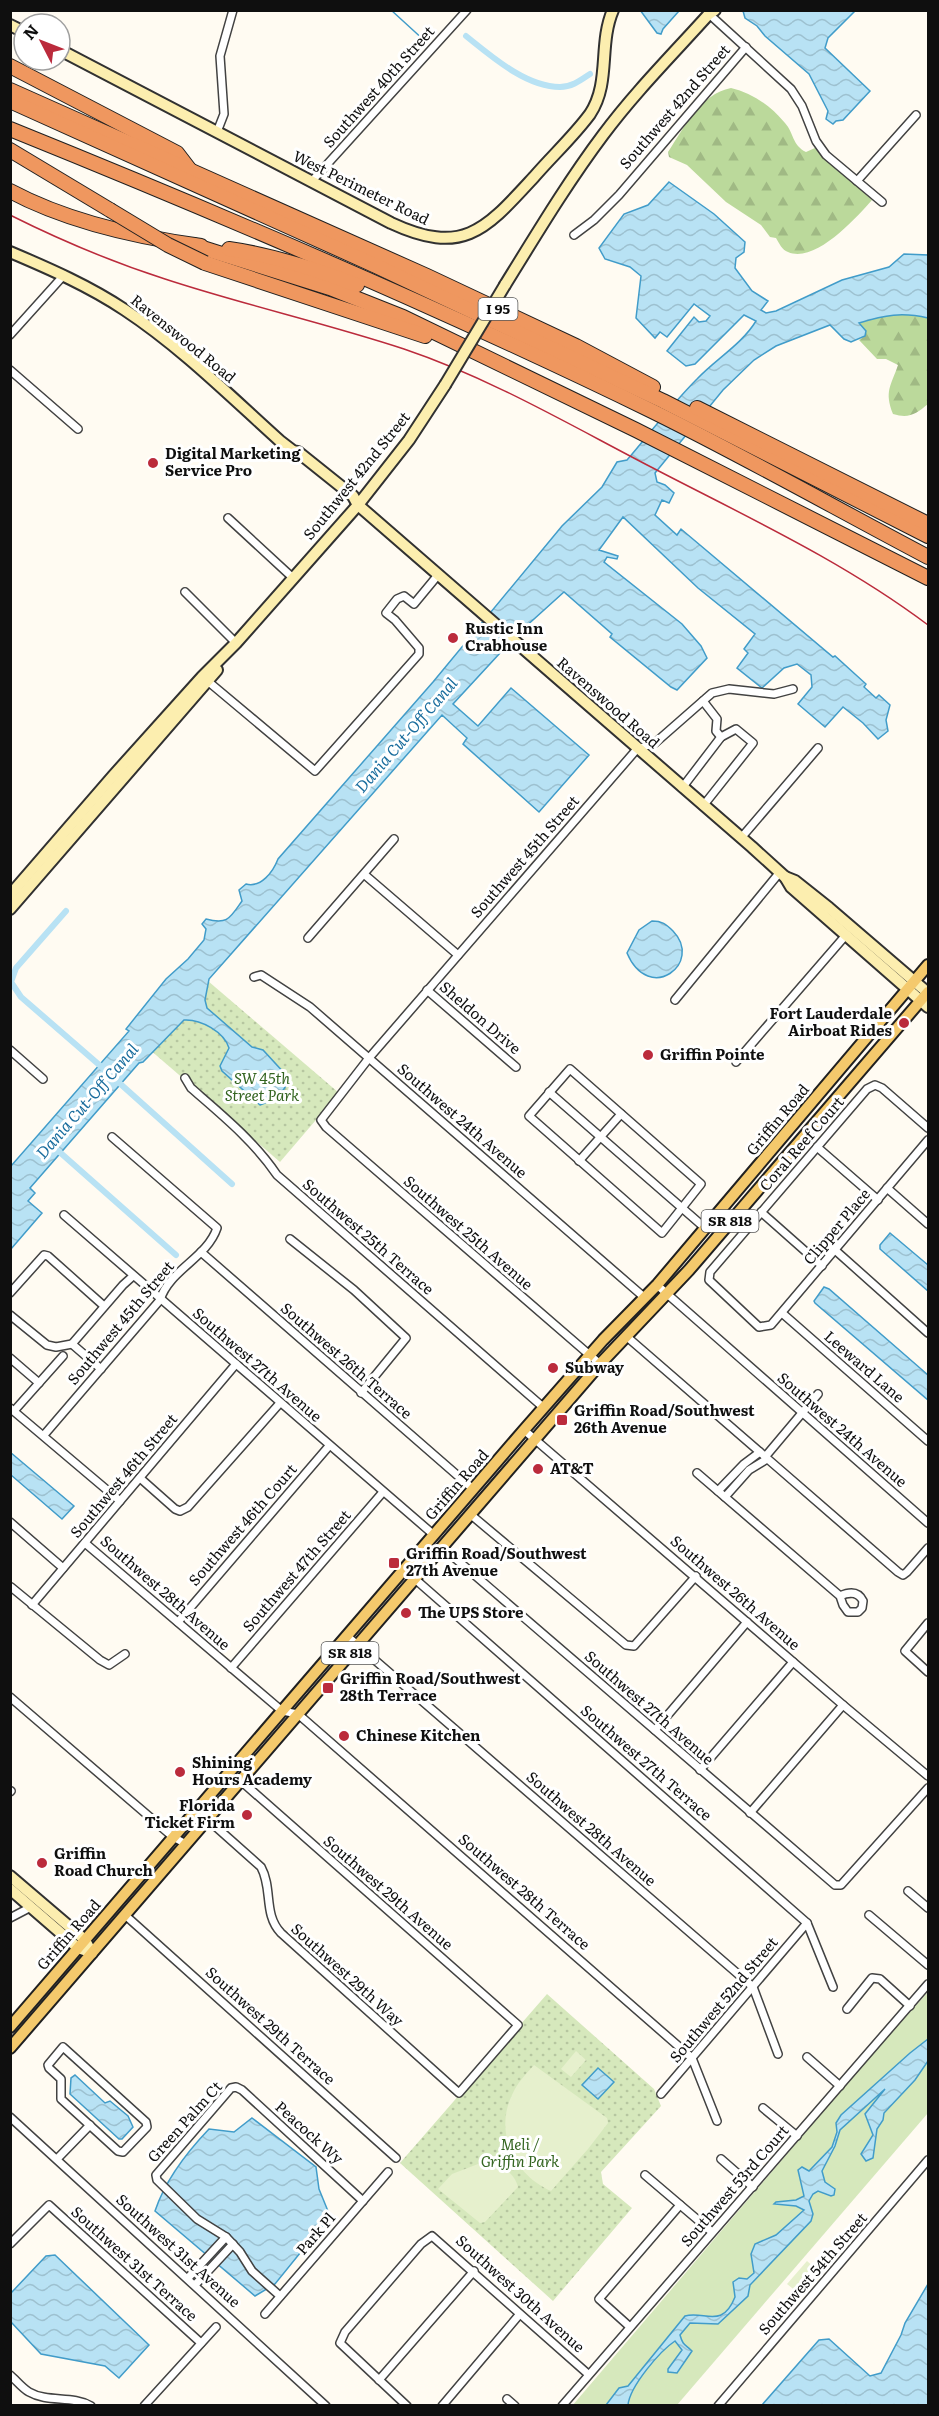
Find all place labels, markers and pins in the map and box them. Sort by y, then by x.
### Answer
place label: Digital Marketing Service Pro [165,441,302,481]
marker: Digital Marketing Service Pro [146,456,160,470]
place label: Rustic Inn Crabhouse [465,616,548,656]
marker: Rustic Inn Crabhouse [446,631,460,645]
place label: Fort Lauderdale Airboat Rides [770,1001,893,1041]
marker: Fort Lauderdale Airboat Rides [897,1016,911,1030]
place label: Griffin Pointe [660,1042,765,1065]
marker: Griffin Pointe [641,1048,655,1062]
place label: Subway [565,1355,625,1378]
marker: Subway [546,1361,560,1375]
place label: Griffin Road/Southwest 26th Avenue [574,1398,755,1438]
marker: Griffin Road/Southwest 26th Avenue [555,1413,569,1427]
place label: AT&T [550,1456,594,1479]
marker: AT&T [531,1462,545,1476]
place label: Griffin Road/Southwest 27th Avenue [406,1541,587,1581]
marker: Griffin Road/Southwest 27th Avenue [387,1556,401,1570]
place label: The UPS Store [418,1600,524,1623]
marker: The UPS Store [399,1606,413,1620]
place label: Griffin Road/Southwest 28th Terrace [340,1666,521,1706]
marker: Griffin Road/Southwest 28th Terrace [321,1681,335,1695]
place label: Chinese Kitchen [356,1723,481,1746]
marker: Chinese Kitchen [337,1729,351,1743]
place label: Shining Hours Academy [192,1750,313,1790]
marker: Shining Hours Academy [173,1765,187,1779]
place label: Florida Ticket Firm [144,1793,235,1833]
marker: Florida Ticket Firm [240,1808,254,1822]
place label: Griffin Road Church [54,1841,153,1881]
marker: Griffin Road Church [35,1856,49,1870]

